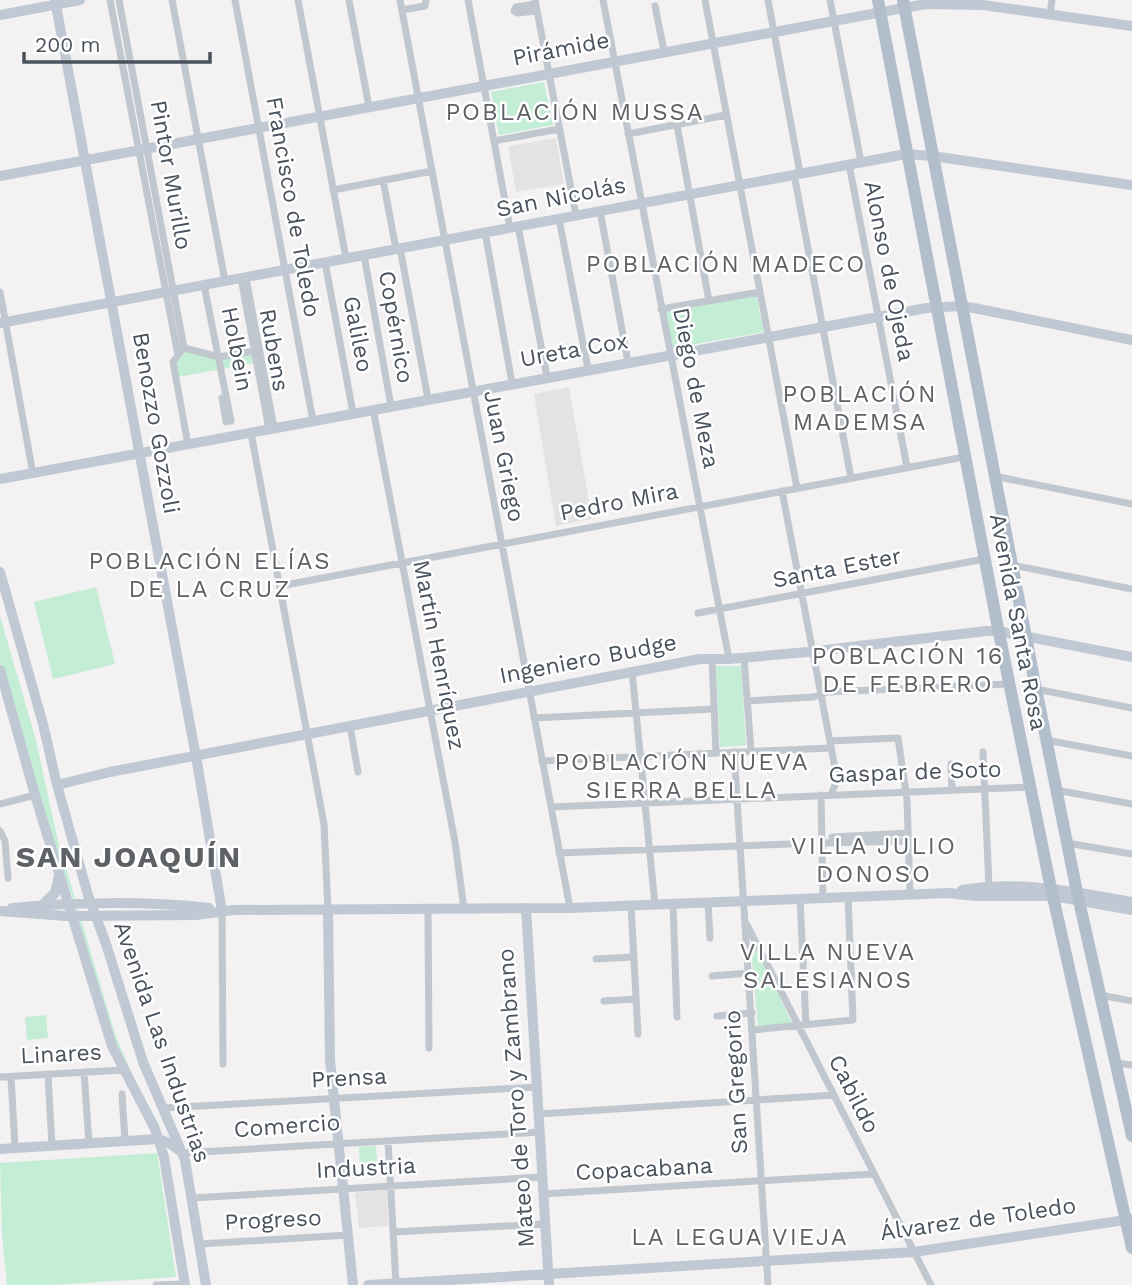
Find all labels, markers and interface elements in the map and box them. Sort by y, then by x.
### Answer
scale bar [24,21,210,65]
street label: Pirámide [510,26,612,72]
text: 200 m [35,32,101,57]
street label: Francisco de Toledo [260,95,326,319]
street label: Pintor Murillo [145,98,197,252]
district label: POBLACIÓN MUSSA [445,98,705,126]
street label: San Nicolás [494,171,628,223]
street label: Alonso de Ojeda [858,178,920,364]
district label: POBLACIÓN MADECO [586,250,866,278]
street label: Copérnico [373,269,419,385]
street label: Galileo [337,294,379,374]
street label: Holbein [216,304,258,394]
street label: Diego de Meza [667,305,725,471]
street label: Rubens [253,307,295,393]
street label: Ureta Cox [518,327,630,373]
street label: Benozzo Gozzoli [127,330,185,516]
district label: POBLACIÓN MADEMSA [782,380,938,436]
street label: Juan Griego [478,388,530,524]
street label: Pedro Mira [558,477,680,527]
street label: Avenida Santa Rosa [984,511,1052,733]
street label: Santa Ester [770,542,904,594]
district label: POBLACIÓN ELÍAS DE LA CRUZ [88,547,332,603]
street label: Martín Henríquez [407,558,471,752]
street label: Ingeniero Budge [497,629,679,689]
district label: POBLACIÓN 16 DE FEBRERO [812,642,1004,698]
district label: POBLACIÓN NUEVA SIERRA BELLA [554,748,810,804]
street label: Gaspar de Soto [828,755,1002,789]
district label: VILLA JULIO DONOSO [791,832,957,888]
district label: SAN JOAQUÍN [16,839,242,874]
street label: Avenida Las Industrias [108,918,216,1166]
district label: VILLA NUEVA SALESIANOS [740,938,916,994]
street label: Mateo de Toro y Zambrano [492,947,540,1249]
street label: San Gregorio [719,1009,753,1155]
street label: Linares [20,1038,102,1070]
street label: Cabildo [823,1050,885,1138]
street label: Prensa [310,1063,388,1093]
street label: Comercio [233,1109,341,1143]
street label: Industria [315,1152,417,1184]
street label: Copacabana [575,1152,713,1186]
street label: Álvarez de Toledo [878,1192,1078,1246]
street label: Progreso [224,1204,322,1236]
district label: LA LEGUA VIEJA [631,1223,849,1251]

